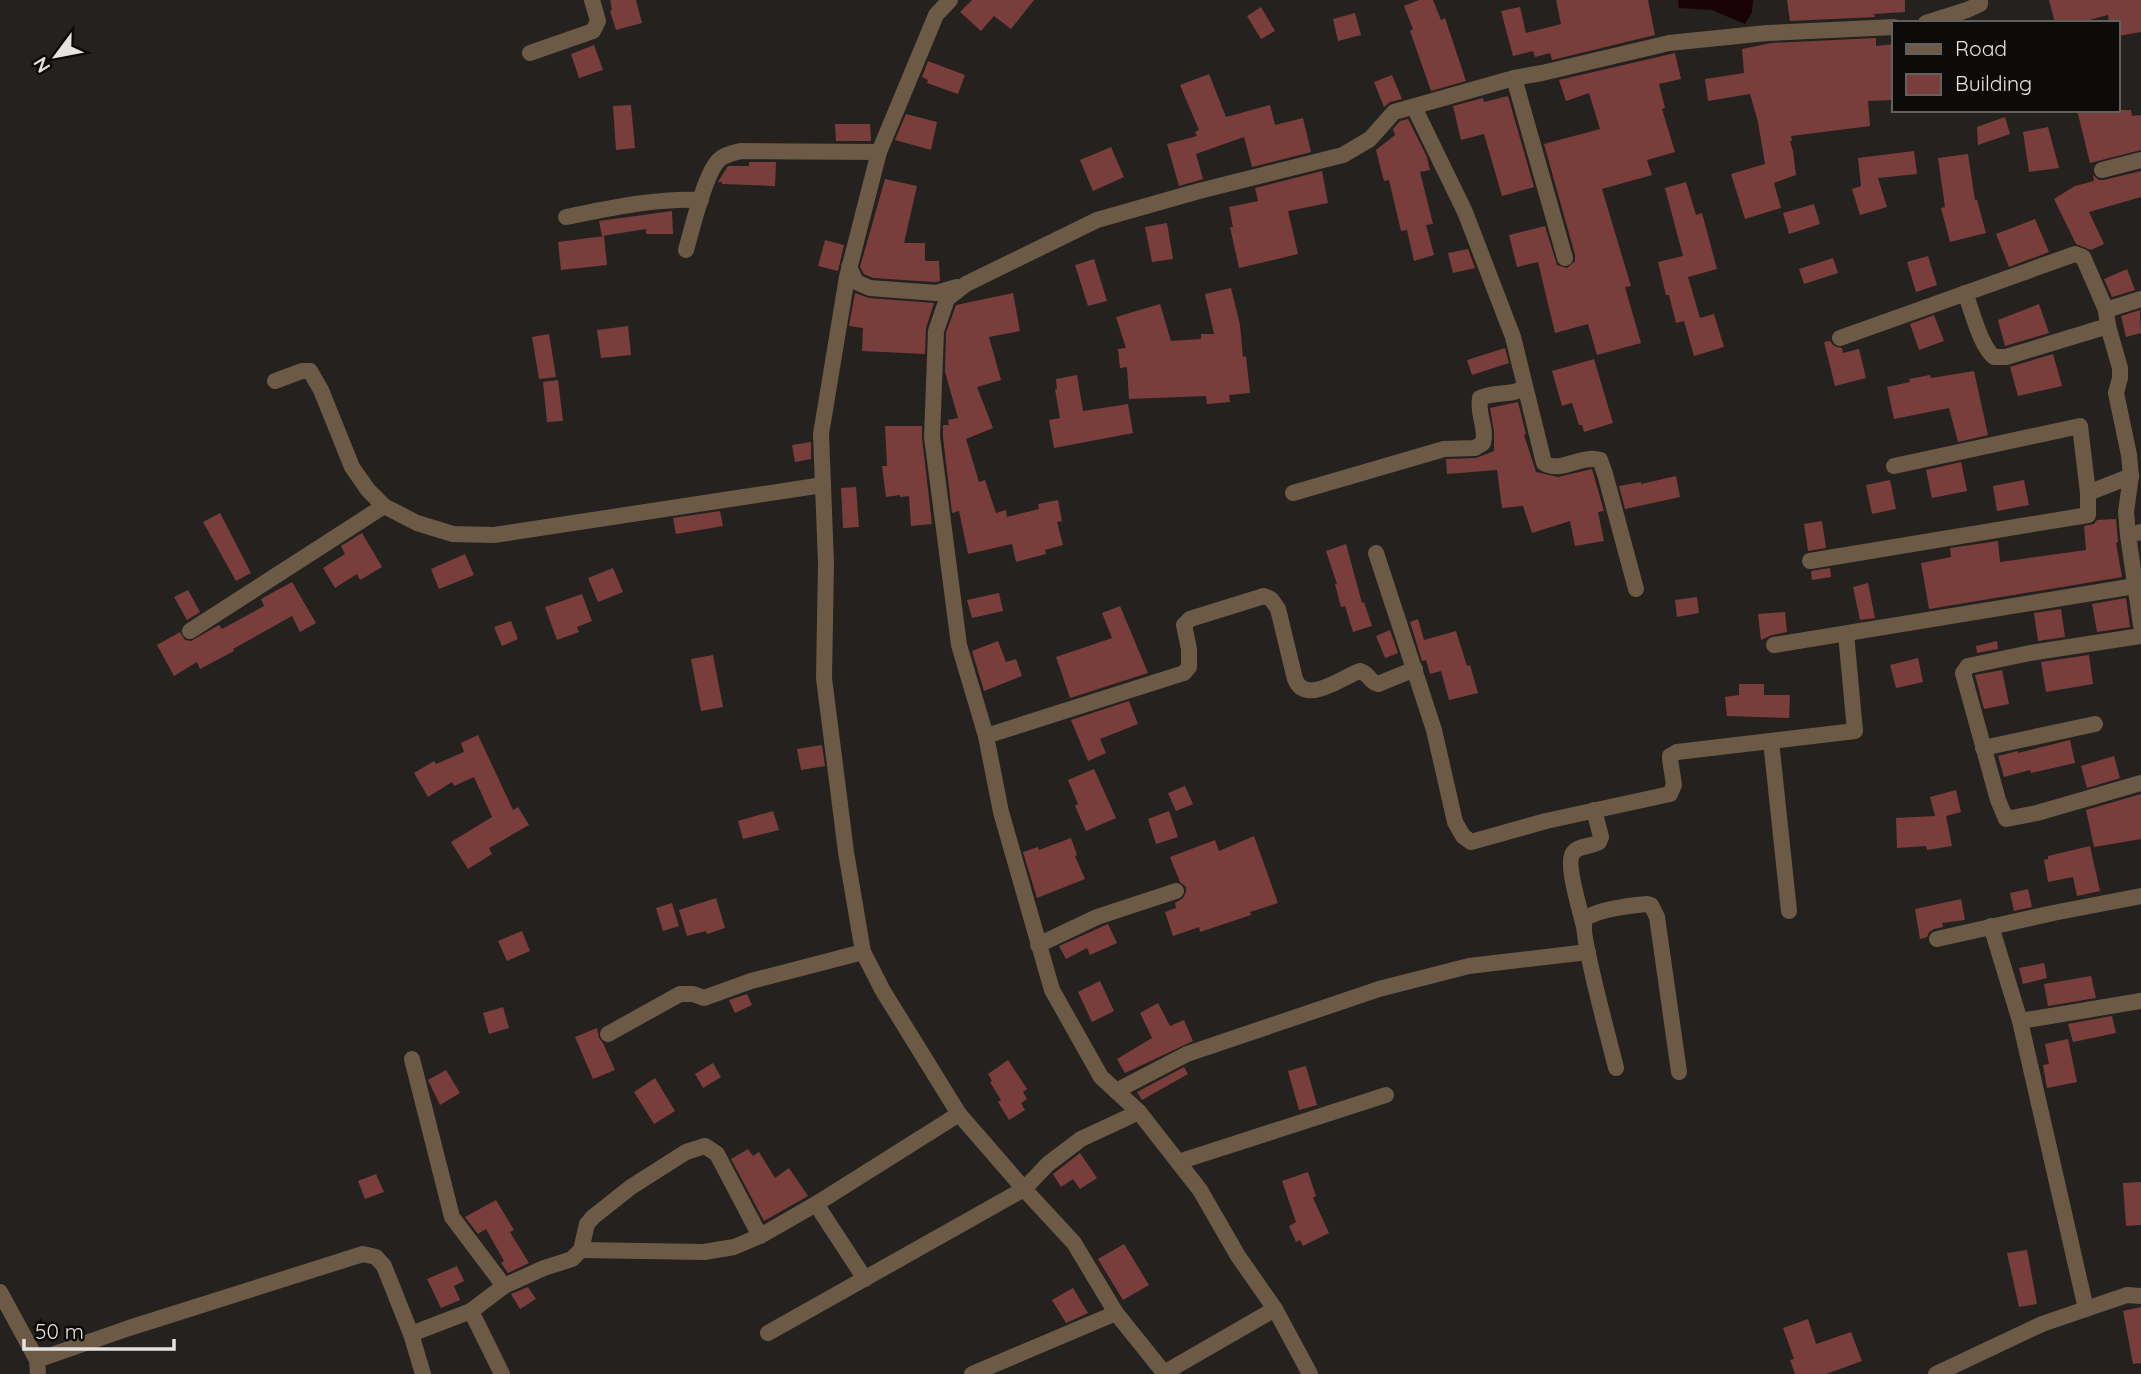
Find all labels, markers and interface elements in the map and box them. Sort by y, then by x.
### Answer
north arrow [21,21,91,91]
legend [1892,21,2120,112]
text: Road [1955,35,2007,61]
text: N [28,53,55,77]
text: Building [1955,70,2032,96]
scale bar [24,1308,175,1352]
text: 50 m [35,1318,84,1344]

